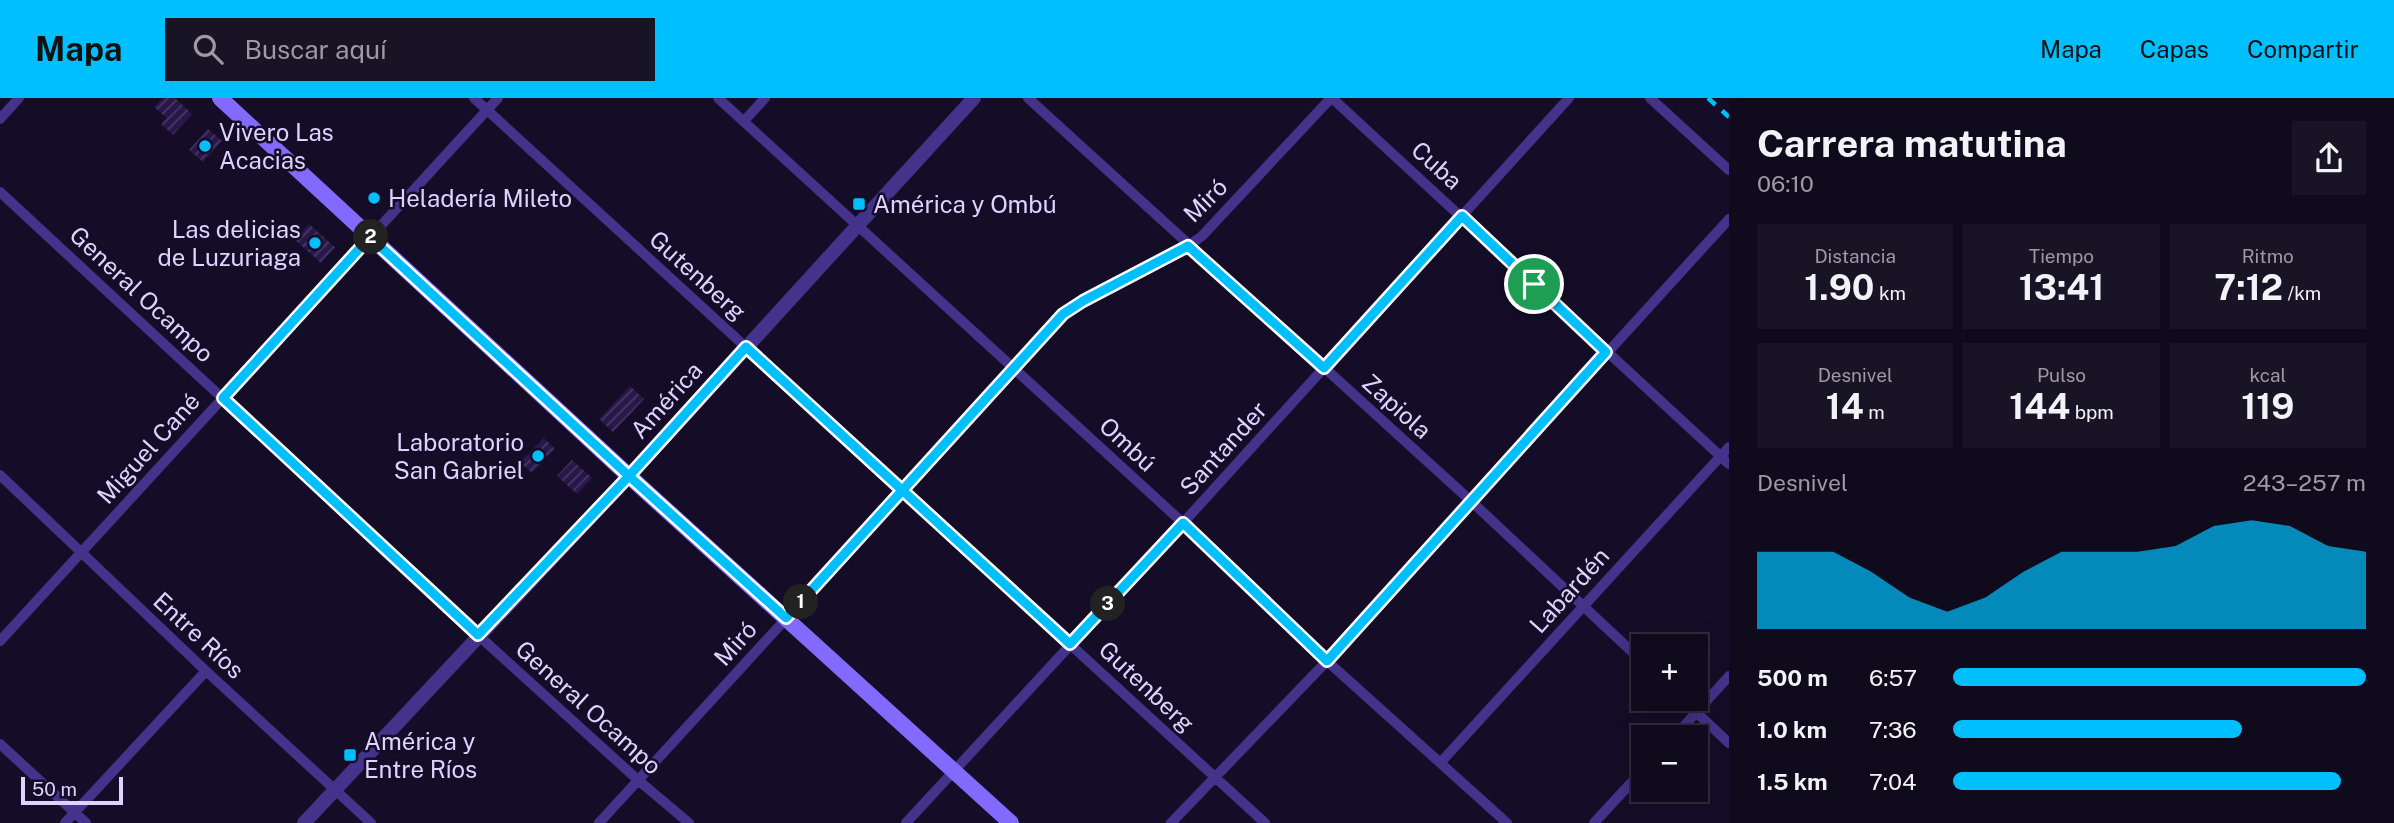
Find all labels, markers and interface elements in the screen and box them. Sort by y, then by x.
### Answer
search box [165,18,655,81]
text: Mapa [35,30,123,68]
icon: search [189,30,227,68]
text: Buscar aquí [245,34,386,65]
text: Mapa [2040,35,2102,63]
text: Capas [2140,35,2209,63]
text: Compartir [2247,35,2359,63]
place label: Vivero Las Acacias [219,118,334,174]
text: Carrera matutina [1757,121,2067,166]
button: share [2292,121,2366,195]
street label: Cuba [1406,135,1468,195]
marker: Vivero Las Acacias [197,138,213,154]
text: 06:10 [1757,170,1814,197]
street label: Miró [1177,172,1233,228]
place label: Heladería Mileto [388,184,572,212]
marker: Heladería Mileto [366,190,382,206]
place label: América y Ombú [873,190,1057,218]
marker: América y Ombú [851,196,867,212]
place label: Las delicias de Luzuriaga [158,215,301,271]
street label: General Ocampo [64,220,220,368]
pin: 2 [354,220,388,254]
text: 2 [364,225,377,247]
street label: Gutenberg [644,225,752,325]
marker: Las delicias de Luzuriaga [307,235,323,251]
text: Distancia [1814,245,1896,267]
text: Tiempo [2029,245,2094,267]
text: Ritmo [2242,245,2294,267]
pin [1504,254,1564,314]
icon: arrive [1515,265,1553,303]
text: 1.90 [1804,267,1874,308]
text: 13:41 [2019,267,2104,308]
text: 7:12 [2214,267,2283,308]
text: km [1874,282,1906,304]
text: /km [2283,282,2321,304]
street label: América [625,356,707,444]
text: Desnivel [1818,364,1893,386]
text: Pulso [2037,364,2086,386]
text: kcal [2249,364,2286,386]
street label: Zapiola [1357,368,1437,444]
text: 14 [1826,386,1864,427]
text: 144 [2009,386,2070,427]
text: 119 [2241,386,2294,427]
street label: Miguel Cané [91,387,205,509]
street label: Santander [1174,395,1272,501]
text: m [1864,401,1885,423]
text: bpm [2070,401,2114,423]
street label: Ombú [1094,411,1162,477]
place label: Laboratorio San Gabriel [394,428,524,484]
marker: Laboratorio San Gabriel [530,448,546,464]
text: Desnivel [1757,469,1848,496]
text: 243–257 m [2243,469,2366,496]
street label: Labardén [1523,542,1615,638]
pin: 1 [784,584,818,620]
street label: Entre Ríos [148,586,250,684]
pin: 3 [1090,587,1126,622]
text: 1 [796,590,805,612]
text: 3 [1101,592,1114,614]
street label: Miró [708,615,762,671]
street label: General Ocampo [510,634,668,780]
map controls [1631,634,1708,802]
button: + [1631,634,1708,711]
street label: Gutenberg [1094,635,1200,737]
text: 500 m [1757,664,1828,691]
text: 6:57 [1869,664,1917,691]
text: 1.0 km [1757,716,1827,743]
text: 7:36 [1869,716,1917,743]
button: − [1631,725,1708,802]
place label: América y Entre Ríos [364,727,477,783]
marker: América y Entre Ríos [342,747,358,763]
text: 1.5 km [1757,768,1828,795]
text: 7:04 [1869,768,1917,795]
scale bar [21,774,122,806]
text: 50 m [32,778,77,800]

